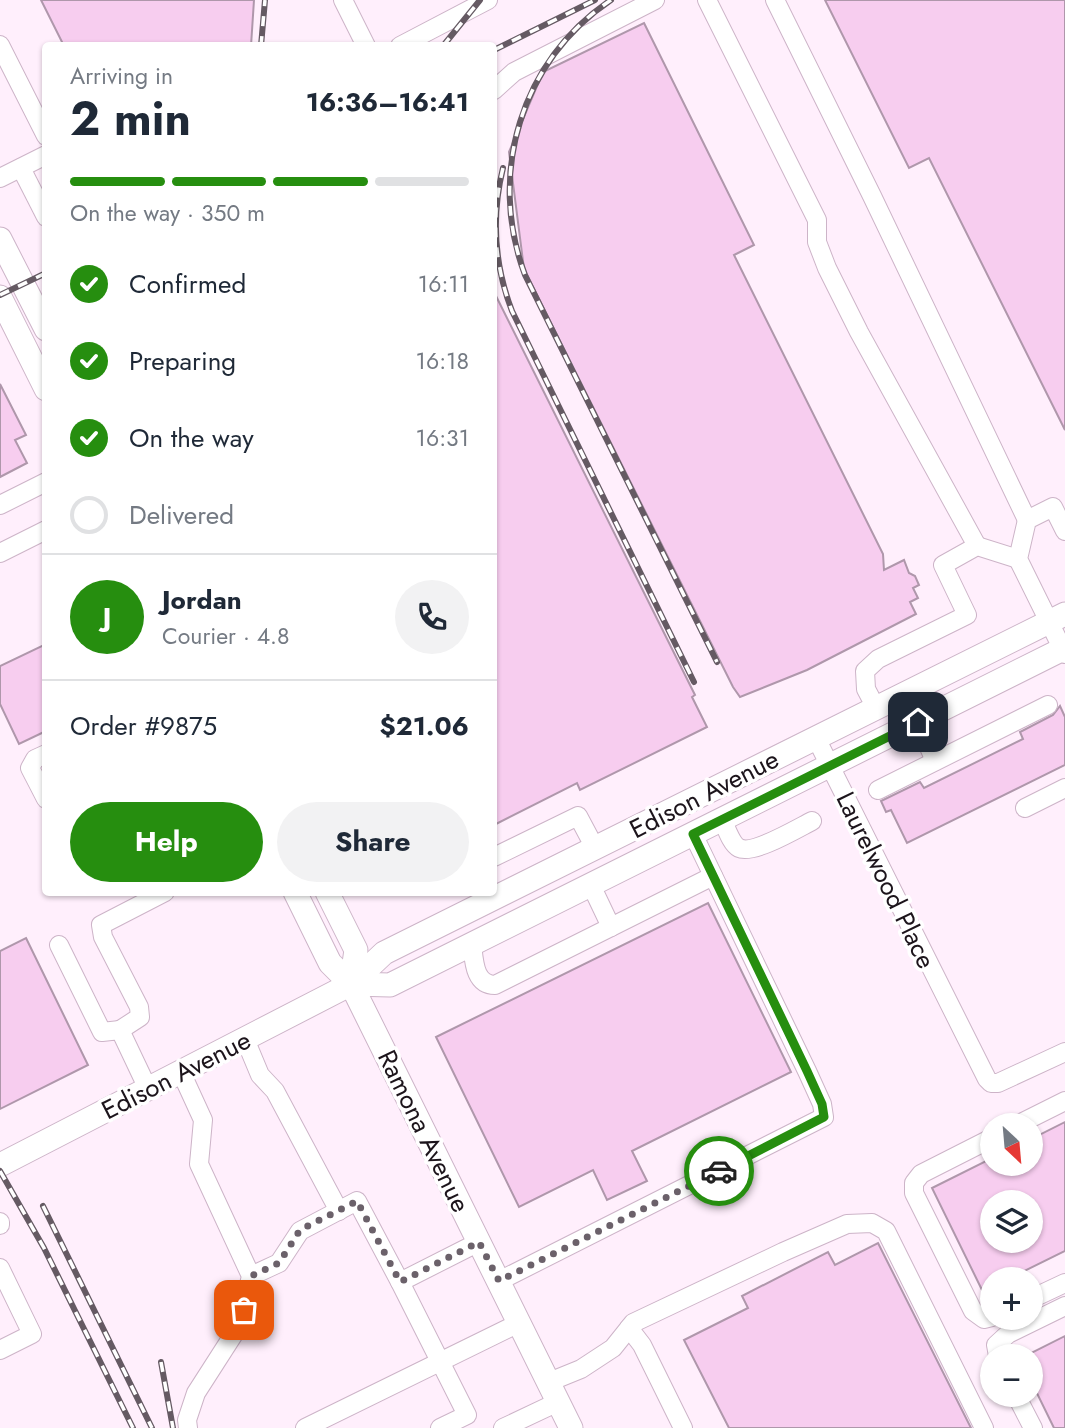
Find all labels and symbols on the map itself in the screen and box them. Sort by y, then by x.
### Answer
pin [888,692,948,752]
street label: Edison Avenue [623,740,785,848]
street label: Laurelwood Place [827,785,945,975]
street label: Edison Avenue [95,1021,257,1129]
street label: Ramona Avenue [368,1043,480,1219]
north arrow [980,1113,1043,1176]
courier [684,1136,754,1206]
pin [214,1280,274,1340]

